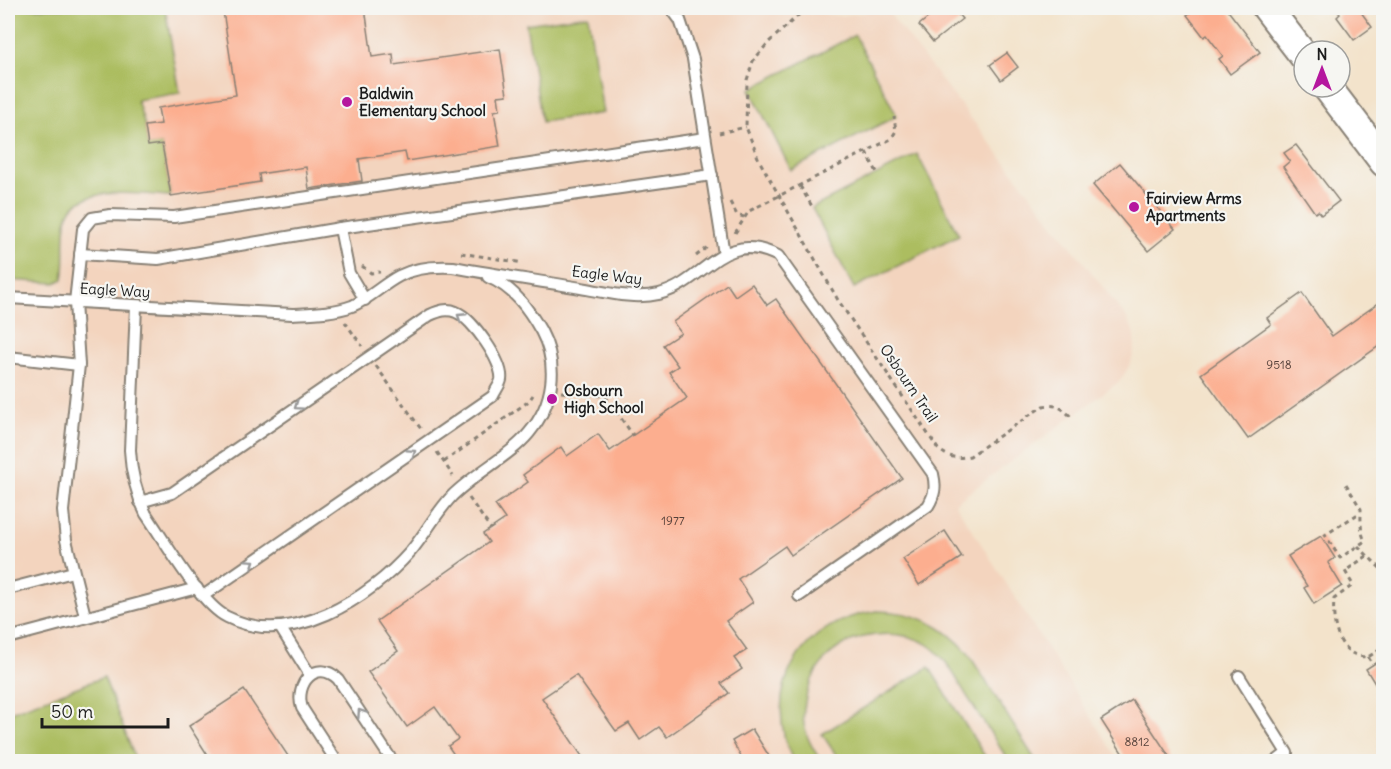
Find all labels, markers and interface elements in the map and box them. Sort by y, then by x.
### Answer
north arrow [1292,39,1352,99]
text: N [1316,44,1328,64]
place label: Baldwin Elementary School [359,84,486,121]
marker: Baldwin Elementary School [340,95,354,109]
place label: Fairview Arms Apartments [1146,189,1242,226]
marker: Fairview Arms Apartments [1127,200,1141,214]
street label: Eagle Way [571,261,643,289]
street label: Eagle Way [79,279,151,301]
one-way arrow [457,313,468,324]
street label: Osbourn Trail [876,340,942,426]
house number: 9518 [1266,357,1292,372]
place label: Osbourn High School [564,381,644,418]
marker: Osbourn High School [545,392,559,406]
one-way arrow [293,399,304,410]
one-way arrow [406,449,417,460]
house number: 1977 [661,513,685,528]
one-way arrow [244,559,255,570]
scale bar [42,691,168,729]
text: 50 m [51,700,93,723]
one-way arrow [357,708,368,719]
house number: 8812 [1124,734,1150,749]

